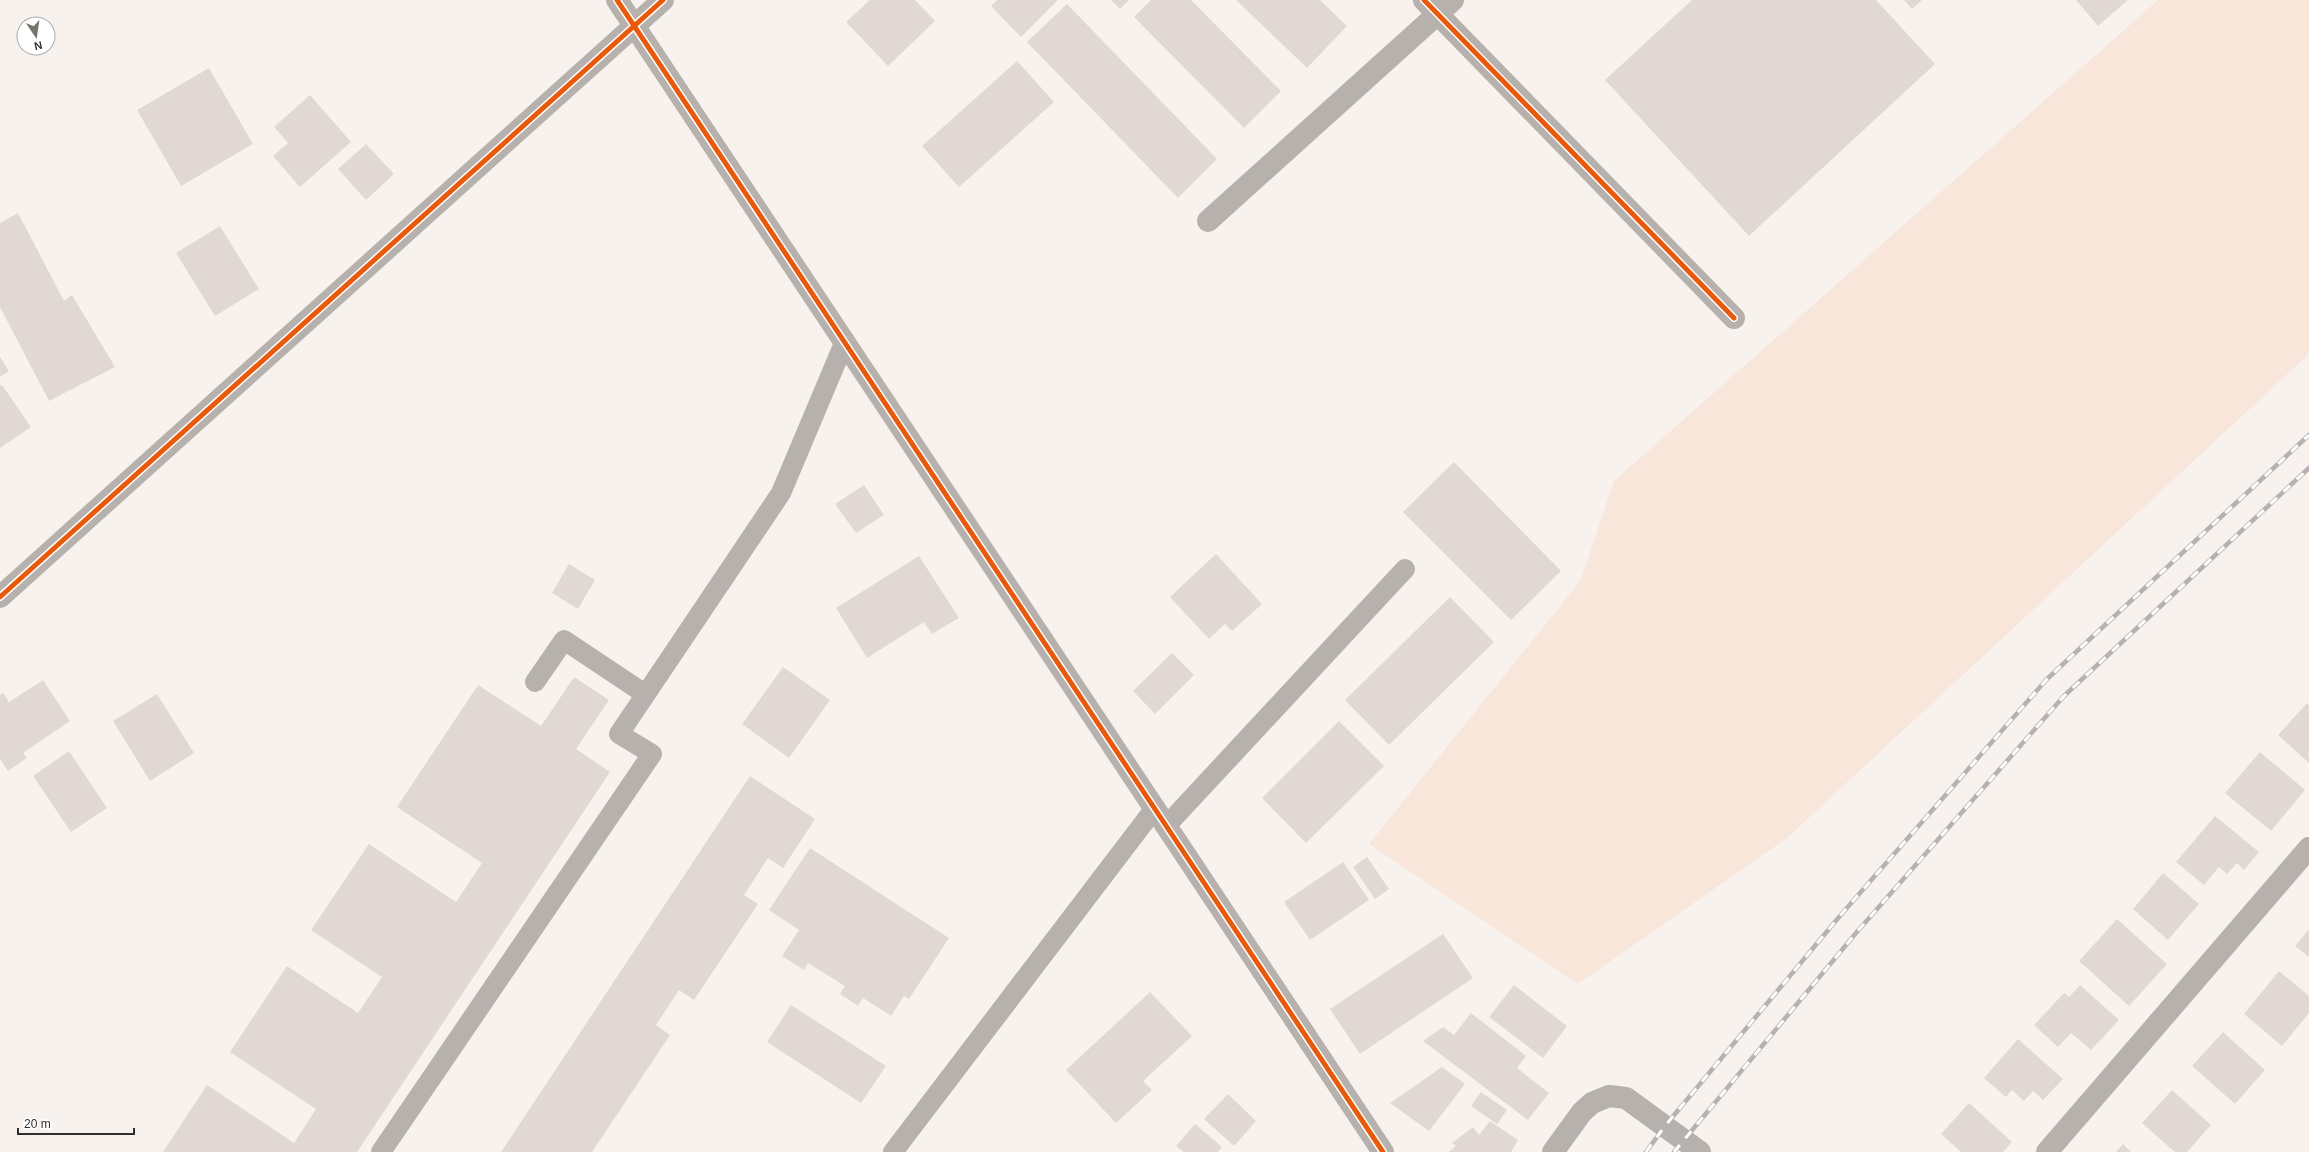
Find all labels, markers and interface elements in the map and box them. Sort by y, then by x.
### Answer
north arrow [16,16,56,56]
text: N [33,39,43,52]
scale bar [18,1110,134,1136]
text: 20 m [24,1117,51,1131]

